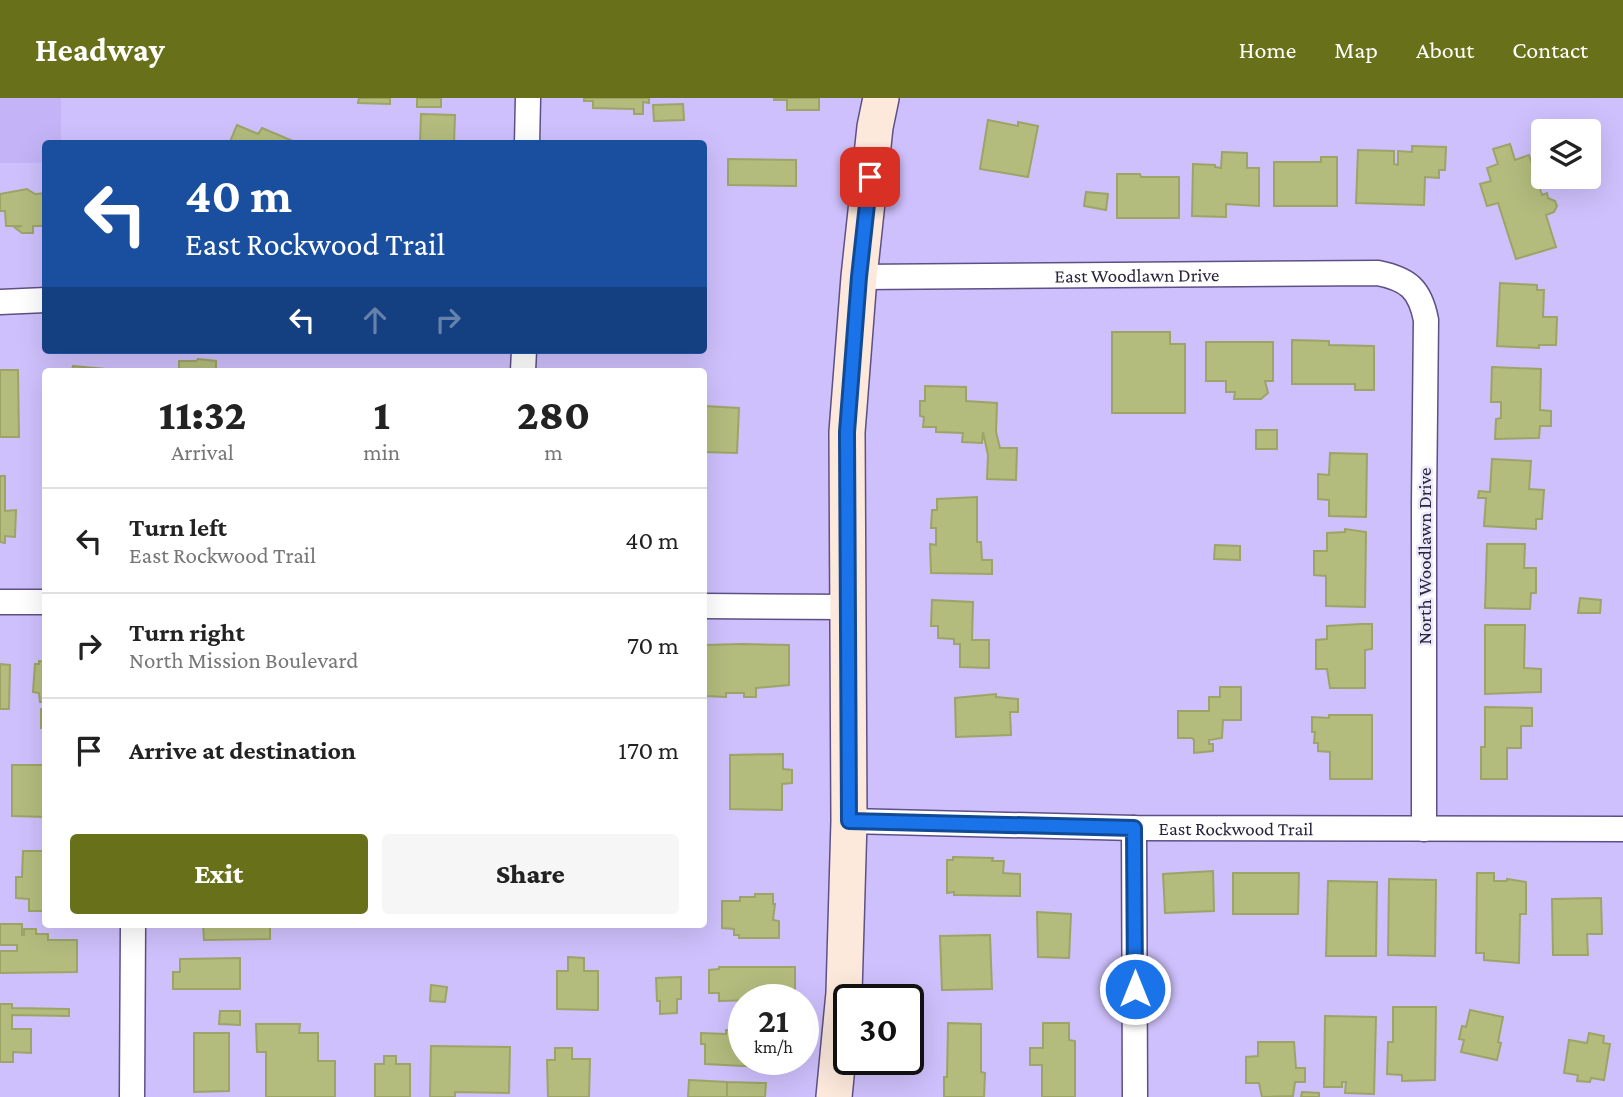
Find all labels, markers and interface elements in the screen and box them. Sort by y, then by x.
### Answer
text: Headway [35,31,165,68]
text: Home [1239,36,1296,63]
text: Map [1334,36,1378,63]
text: About [1416,36,1474,63]
text: Contact [1512,36,1588,63]
map controls [1531,119,1601,189]
button: layers [1531,119,1601,189]
pin [840,147,900,207]
icon: arrive [851,158,889,196]
icon: left [70,168,161,259]
text: 40 m [185,168,292,223]
text: East Rockwood Trail [185,226,445,262]
street label: East Woodlawn Drive [1054,264,1220,286]
icon: left [283,301,321,339]
icon: ahead [356,301,394,339]
icon: right [429,301,467,339]
text: 11:32 [159,391,246,438]
text: 1 [373,391,390,438]
text: 280 [517,391,590,438]
text: Arrival [171,439,234,465]
text: min [363,439,400,465]
text: m [544,439,563,465]
street label: North Woodlawn Drive [1414,468,1435,644]
text: Turn left [129,513,227,542]
icon: left [70,522,108,560]
text: 40 m [625,526,679,555]
text: East Rockwood Trail [129,542,316,568]
text: Turn right [129,618,245,647]
icon: right [70,627,108,665]
text: 70 m [627,631,679,660]
text: North Mission Boulevard [129,647,358,673]
icon: arrive [70,732,108,770]
text: Arrive at destination [129,736,356,765]
text: 170 m [618,736,679,765]
street label: East Rockwood Trail [1159,818,1313,839]
button: Exit [70,834,368,914]
button: Share [382,834,679,914]
position arrow [1098,952,1172,1026]
speed limit sign: 30 [833,984,924,1075]
text: 21 [758,1001,789,1040]
text: km/h [754,1037,793,1057]

